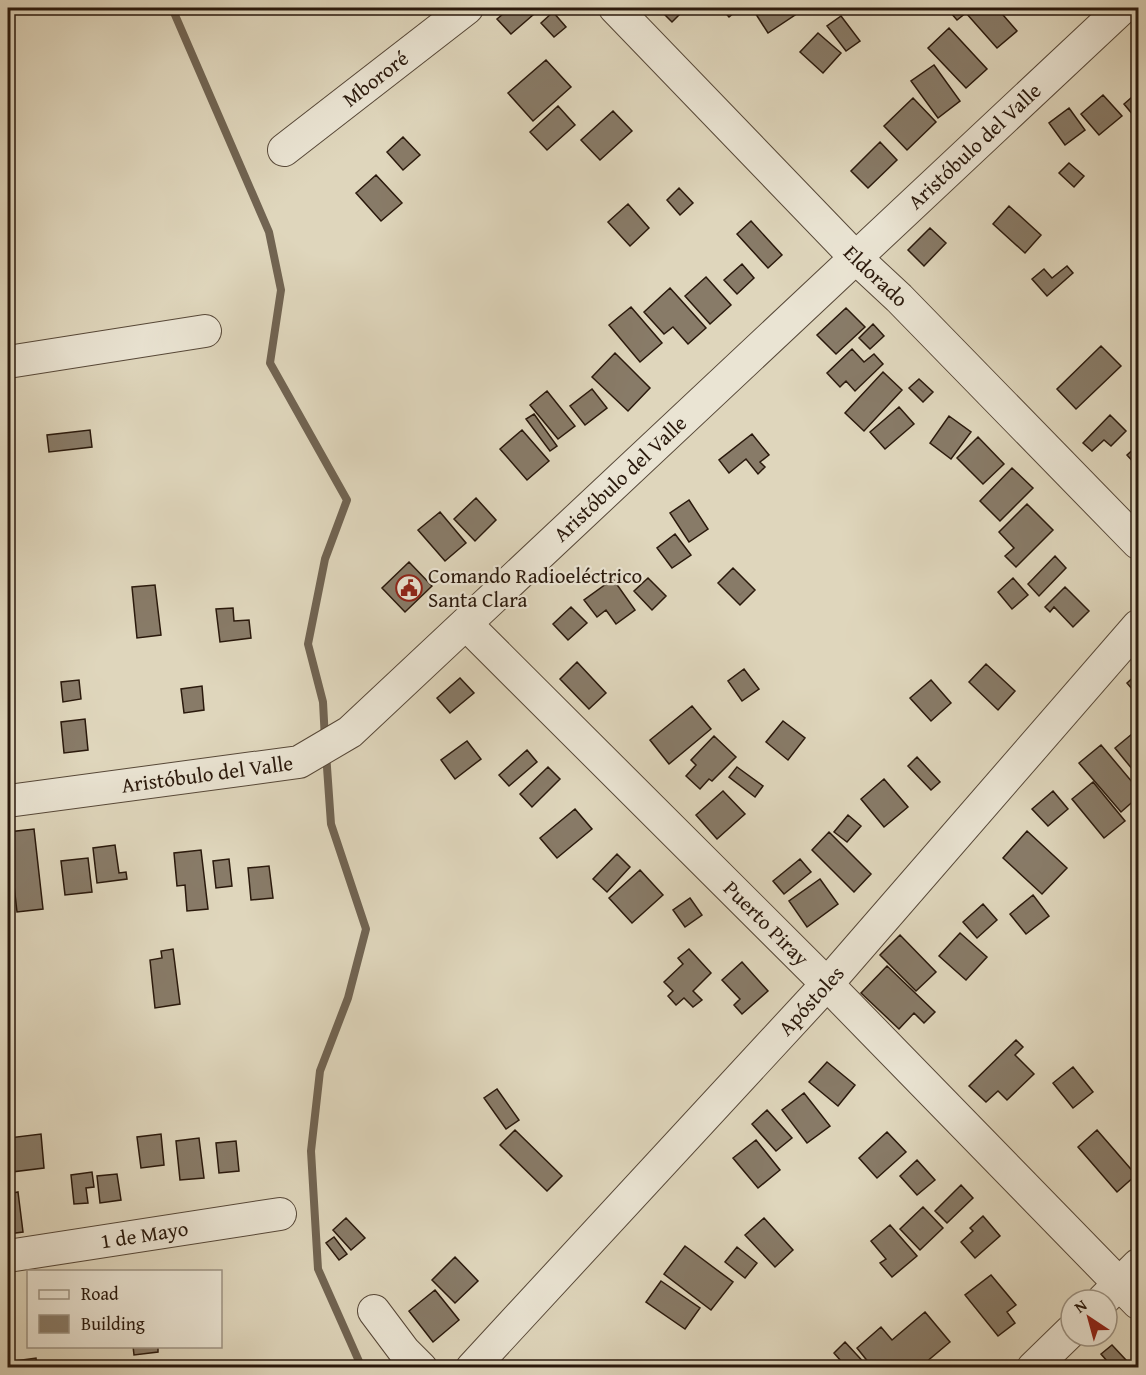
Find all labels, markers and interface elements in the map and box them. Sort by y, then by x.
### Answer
street label: Mbororé [336,43,415,114]
street label: Aristóbulo del Valle [900,75,1048,216]
street label: Eldorado [836,238,916,314]
street label: Aristóbulo del Valle [546,408,694,549]
place label: Comando Radioeléctrico Santa Clara [428,560,642,615]
public building icon: Comando Radioeléctrico Santa Clara [394,573,424,603]
street label: Aristóbulo del Valle [119,747,295,801]
street label: Puerto Piray [717,873,817,973]
street label: Apóstoles [771,959,851,1042]
street label: 1 de Mayo [98,1212,190,1257]
legend [27,1270,222,1348]
text: Road [81,1280,119,1307]
north arrow [1059,1288,1119,1348]
text: N [1069,1293,1092,1319]
text: Building [81,1310,145,1337]

